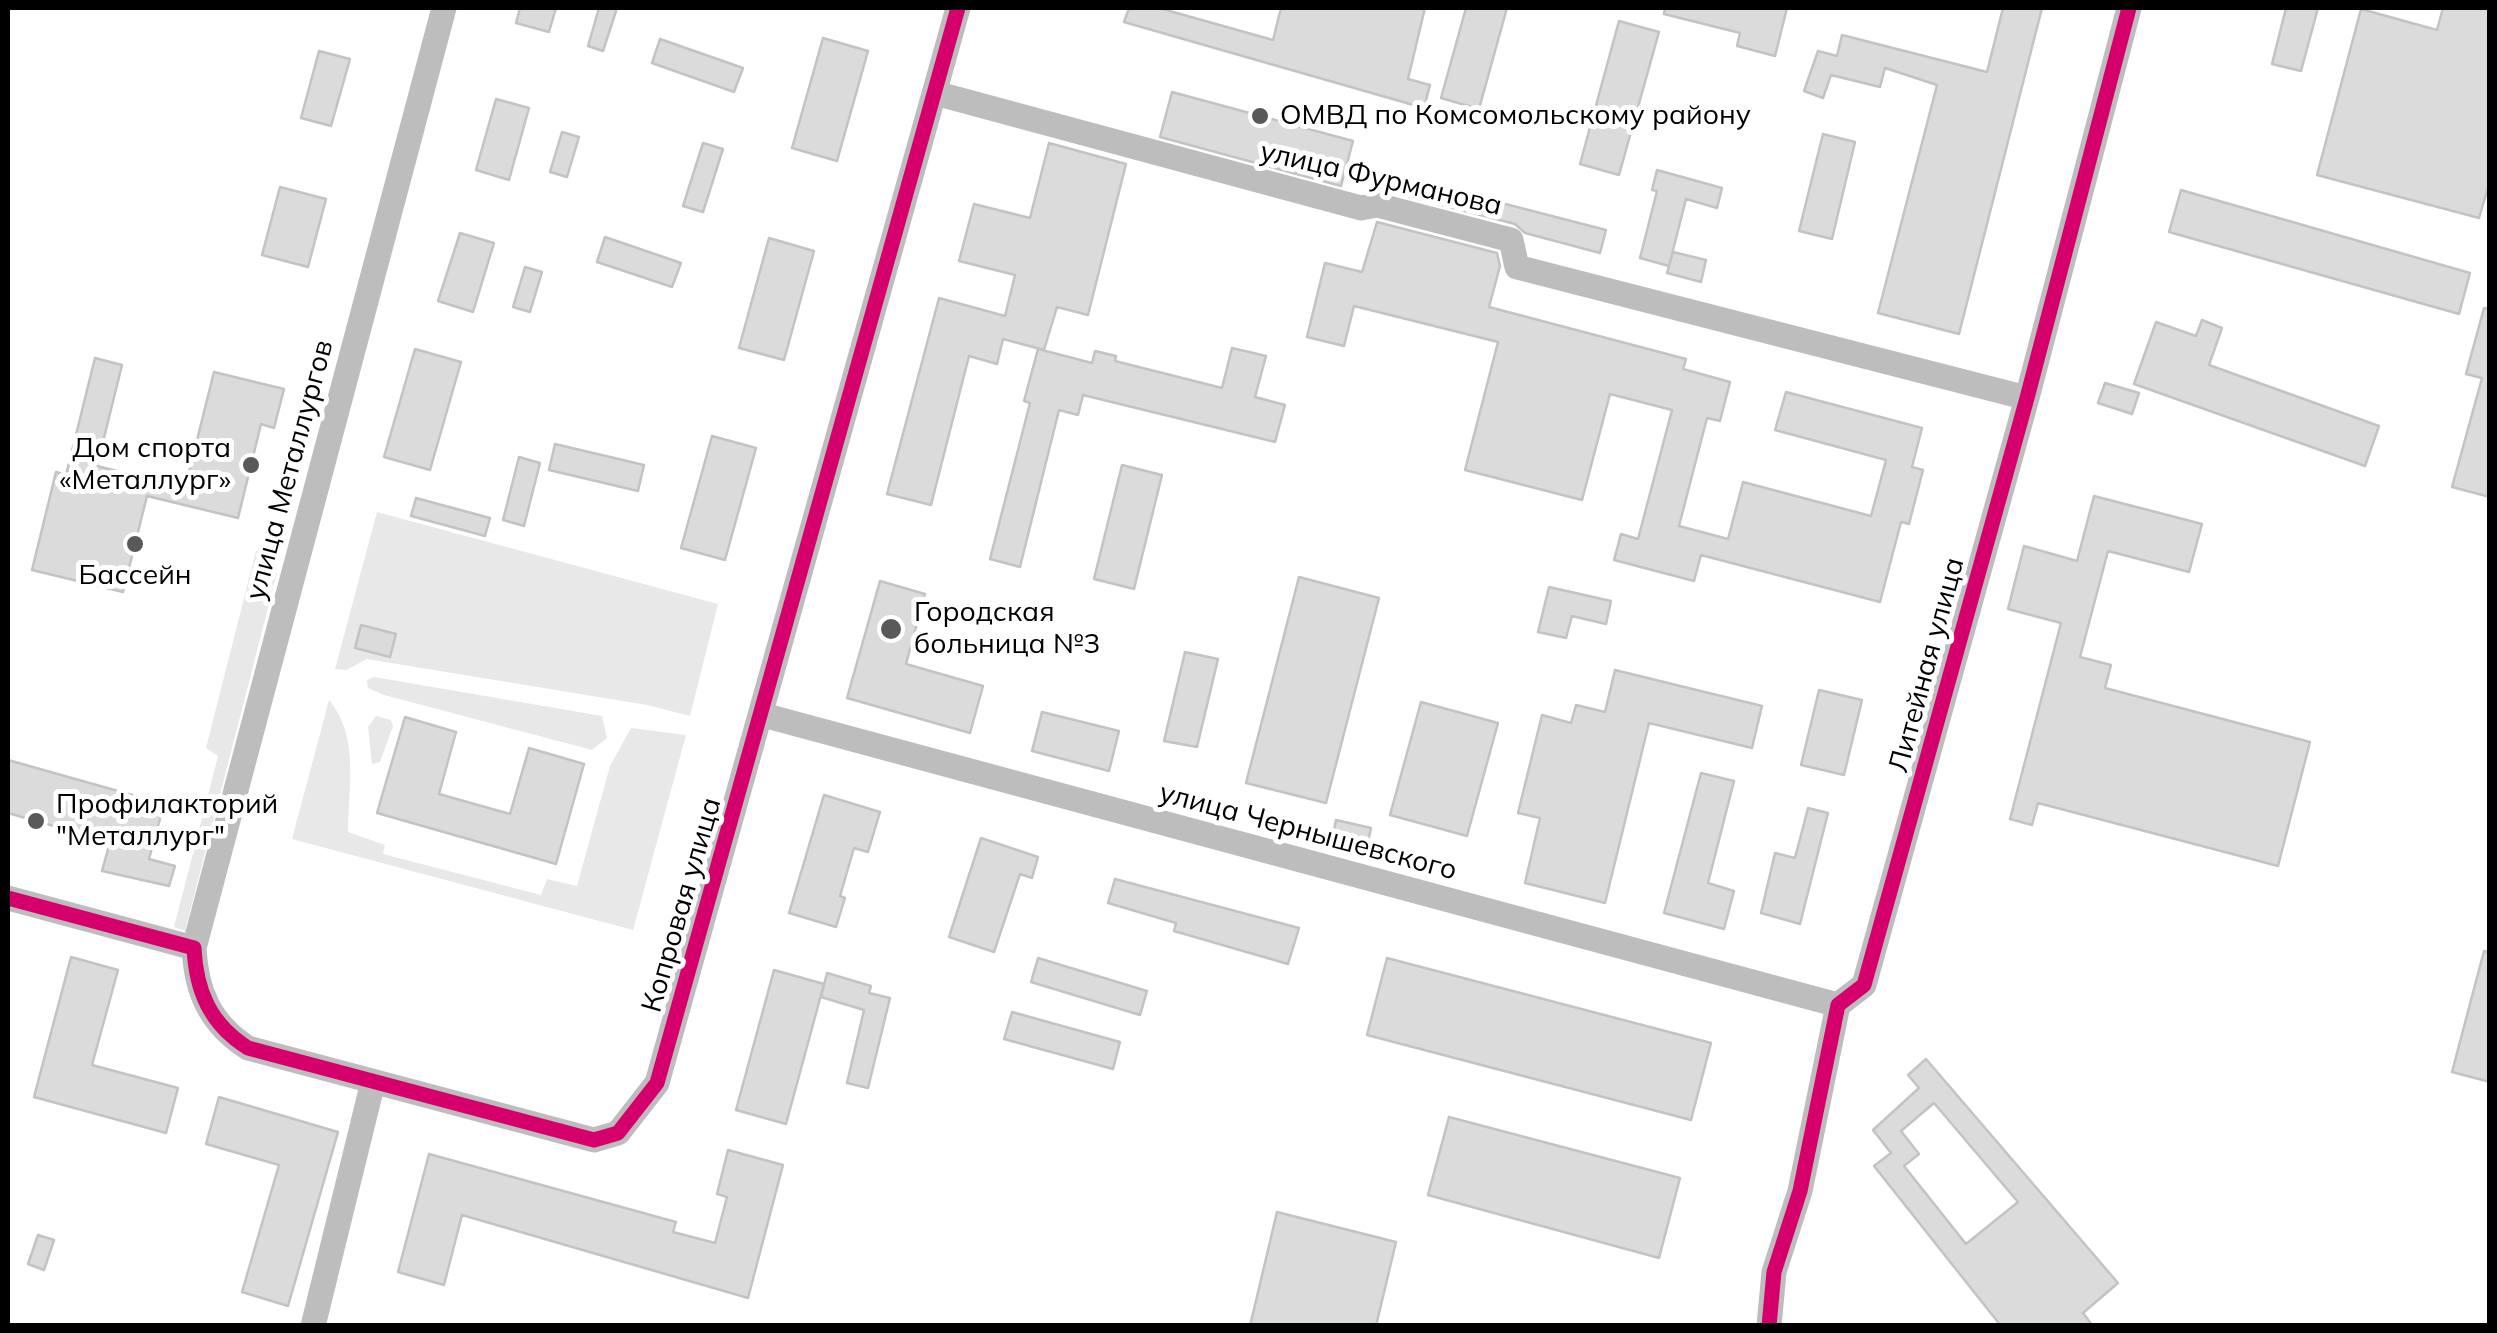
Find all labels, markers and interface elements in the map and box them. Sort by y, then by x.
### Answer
place label: ОМВД по Комсомольскому району [1280,99,1751,133]
marker: ОМВД по Комсомольскому району [1249,105,1271,127]
street label: улица Фурманова [1257,135,1505,223]
street label: улица Металлургов [239,336,341,604]
place label: Дом спорта «Металлург» [59,432,231,498]
marker: Дом спорта «Металлург» [240,454,262,476]
marker: Бассейн [124,533,146,555]
street label: Литейная улица [1882,554,1972,776]
place label: Бассейн [78,559,192,593]
place label: Городская больница №3 [914,596,1100,662]
marker: Городская больница №3 [878,616,904,642]
street label: улица Чернышевского [1156,776,1460,888]
place label: Профилакторий "Металлург" [56,788,278,854]
street label: Копровая улица [635,794,729,1016]
marker: Профилакторий "Металлург" [25,810,47,832]

